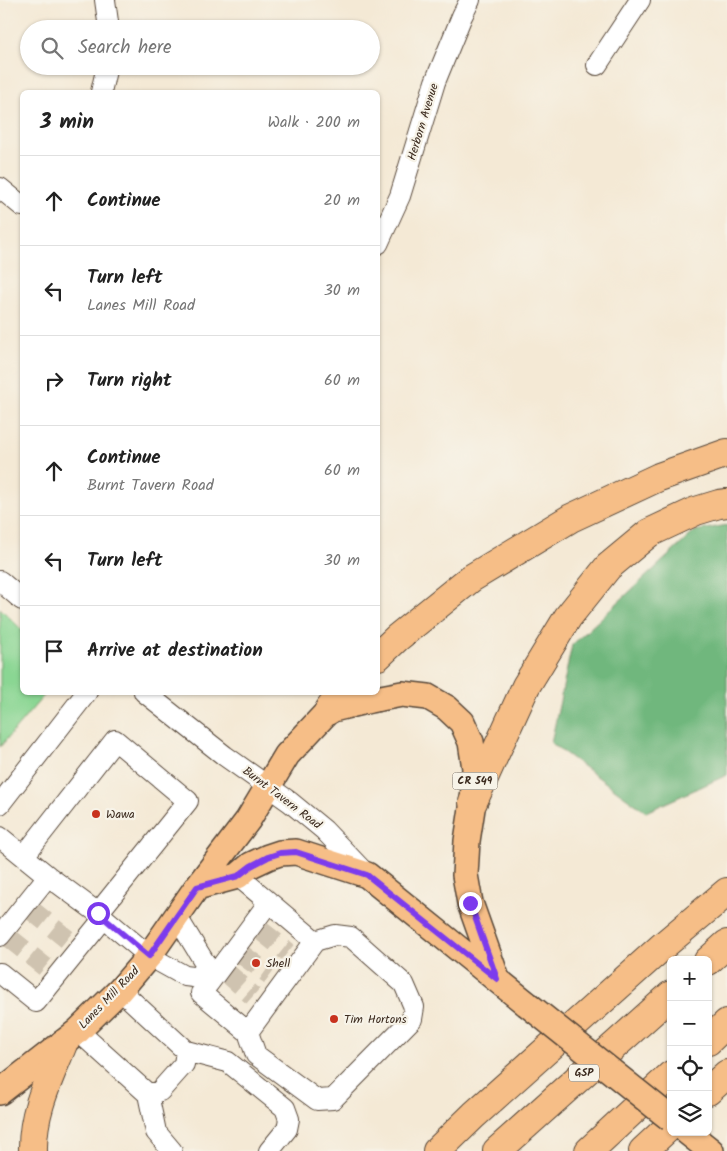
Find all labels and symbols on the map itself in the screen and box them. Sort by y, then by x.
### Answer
street label: Herborn Avenue [402,81,444,163]
street label: Burnt Tavern Road [238,762,326,835]
road number: CR 549 [452,772,498,789]
place label: Wawa [106,805,135,824]
marker: Wawa [90,808,102,820]
route end [459,892,482,915]
route start [87,902,110,925]
place label: Shell [266,954,290,973]
marker: Shell [250,957,262,969]
street label: Lanes Mill Road [74,962,145,1034]
place label: Tim Hortons [344,1010,407,1029]
marker: Tim Hortons [328,1013,340,1025]
road number: GSP [569,1064,599,1082]

